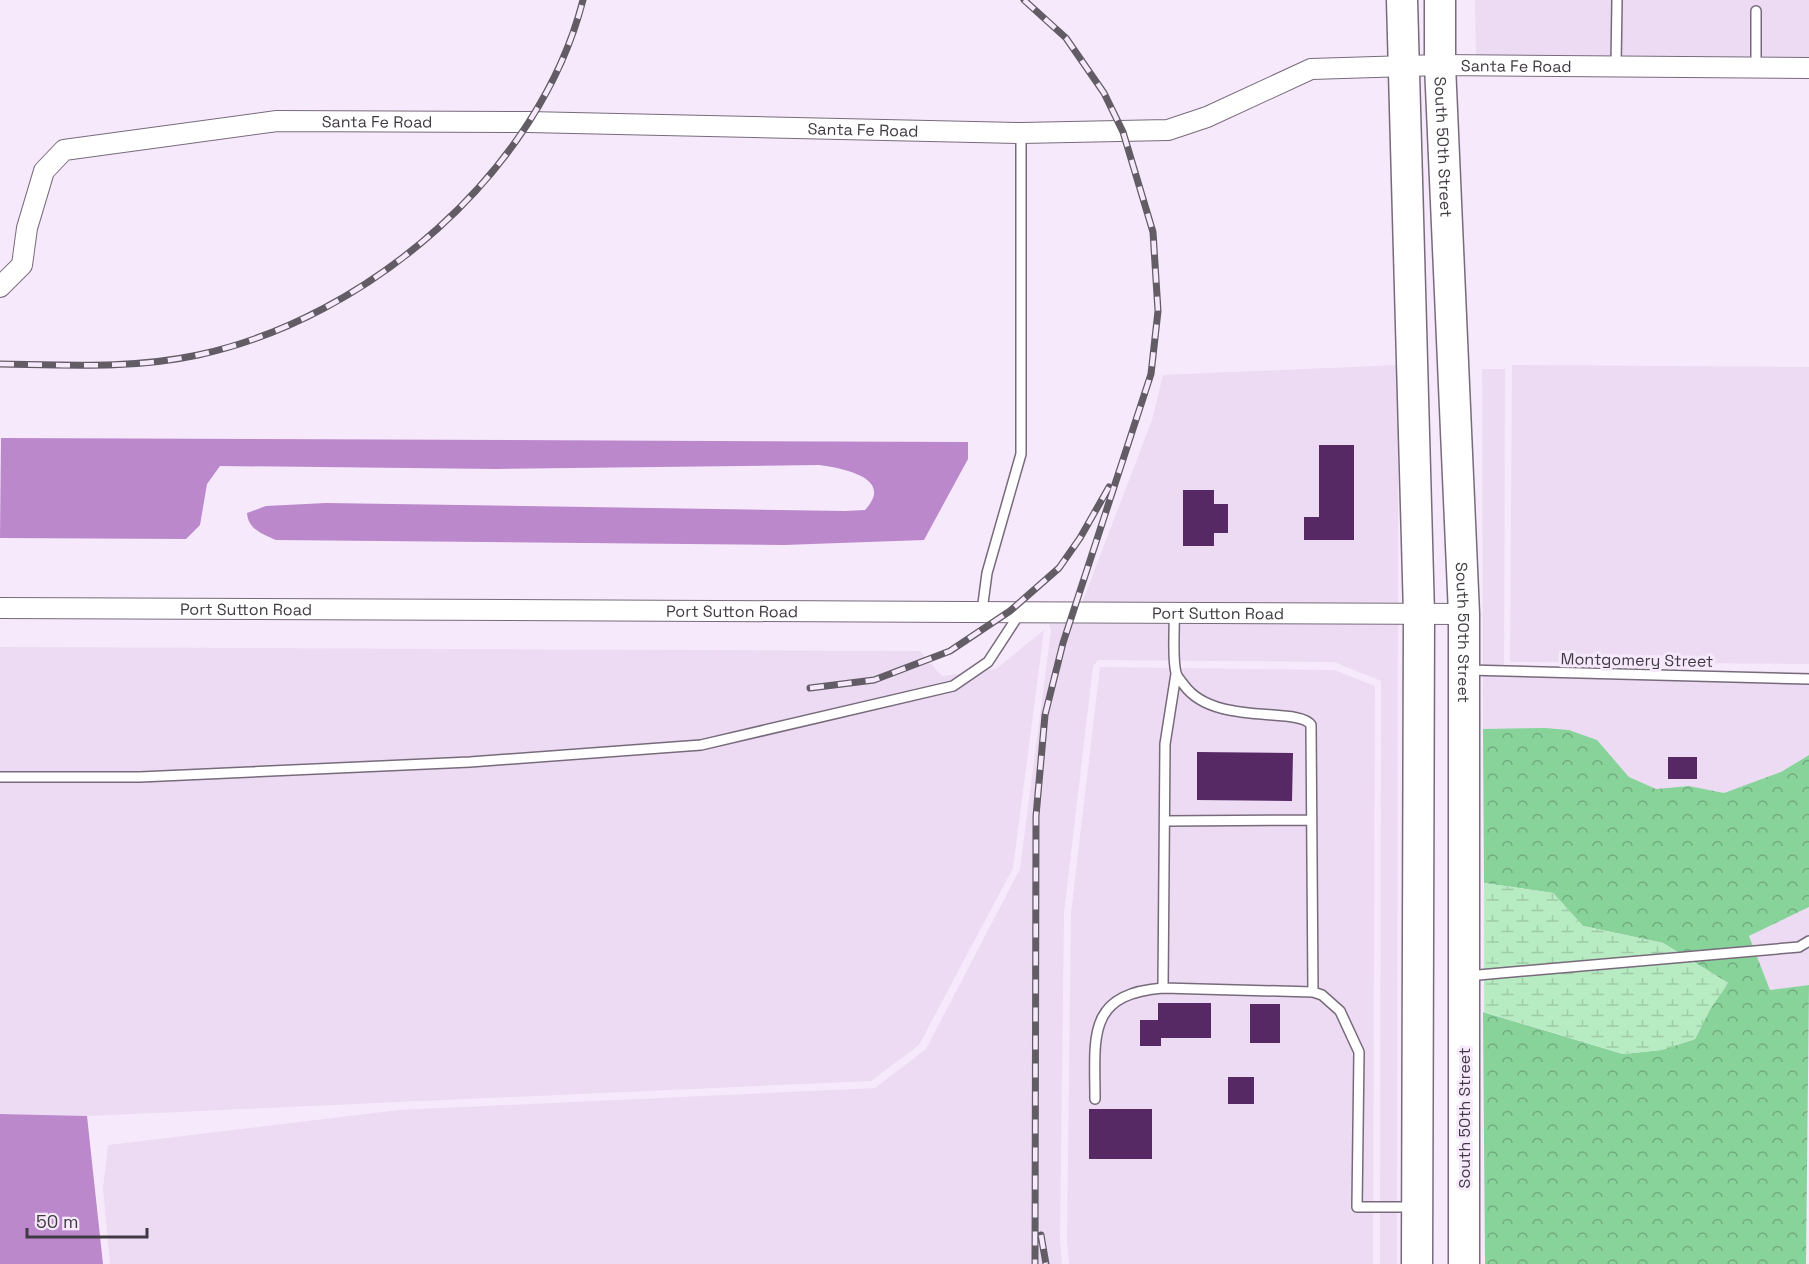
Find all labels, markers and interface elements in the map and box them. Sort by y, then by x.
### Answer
street label: Santa Fe Road [1461,55,1572,77]
street label: South 50th Street [1430,76,1457,218]
street label: Santa Fe Road [322,111,433,132]
street label: Santa Fe Road [807,118,919,141]
street label: South 50th Street [1451,562,1475,703]
street label: Port Sutton Road [180,598,312,620]
street label: Port Sutton Road [666,600,798,622]
street label: Port Sutton Road [1152,602,1284,624]
street label: Montgomery Street [1561,648,1713,672]
street label: South 50th Street [1454,1048,1475,1188]
scale bar [27,1201,147,1239]
text: 50 m [36,1210,78,1233]

